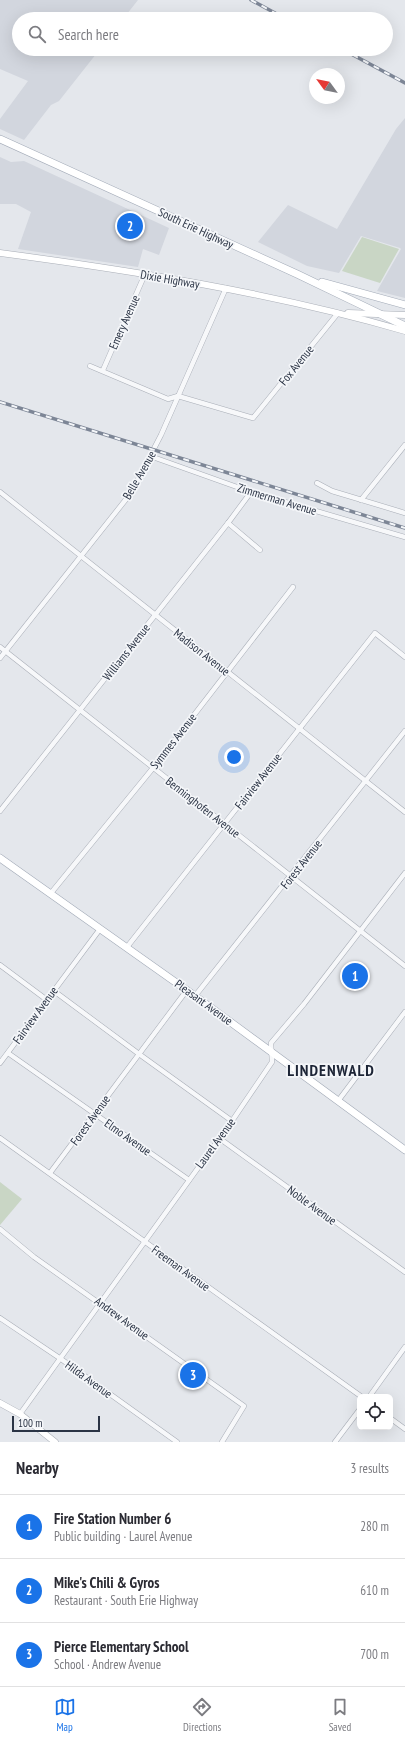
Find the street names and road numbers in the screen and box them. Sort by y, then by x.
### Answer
street label: South Erie Highway [156,204,236,252]
street label: Dixie Highway [139,266,201,292]
street label: Emery Avenue [105,292,143,352]
street label: Fox Avenue [275,342,317,388]
street label: Belle Avenue [119,448,159,502]
street label: Zimmerman Avenue [236,480,319,518]
street label: Williams Avenue [99,621,153,683]
street label: Madison Avenue [171,625,233,679]
street label: Symmes Avenue [147,710,200,772]
street label: Fairview Avenue [231,750,285,812]
street label: Benninghofen Avenue [163,773,243,841]
street label: Forest Avenue [277,836,325,892]
street label: Pleasant Avenue [172,976,236,1028]
street label: Fairview Avenue [9,983,61,1047]
street label: Forest Avenue [67,1092,113,1148]
street label: Laurel Avenue [192,1115,238,1171]
street label: Elmo Avenue [102,1116,154,1159]
street label: Noble Avenue [284,1182,340,1228]
street label: Freeman Avenue [149,1242,213,1294]
street label: Andrew Avenue [92,1293,152,1343]
street label: Hilda Avenue [63,1357,115,1401]

